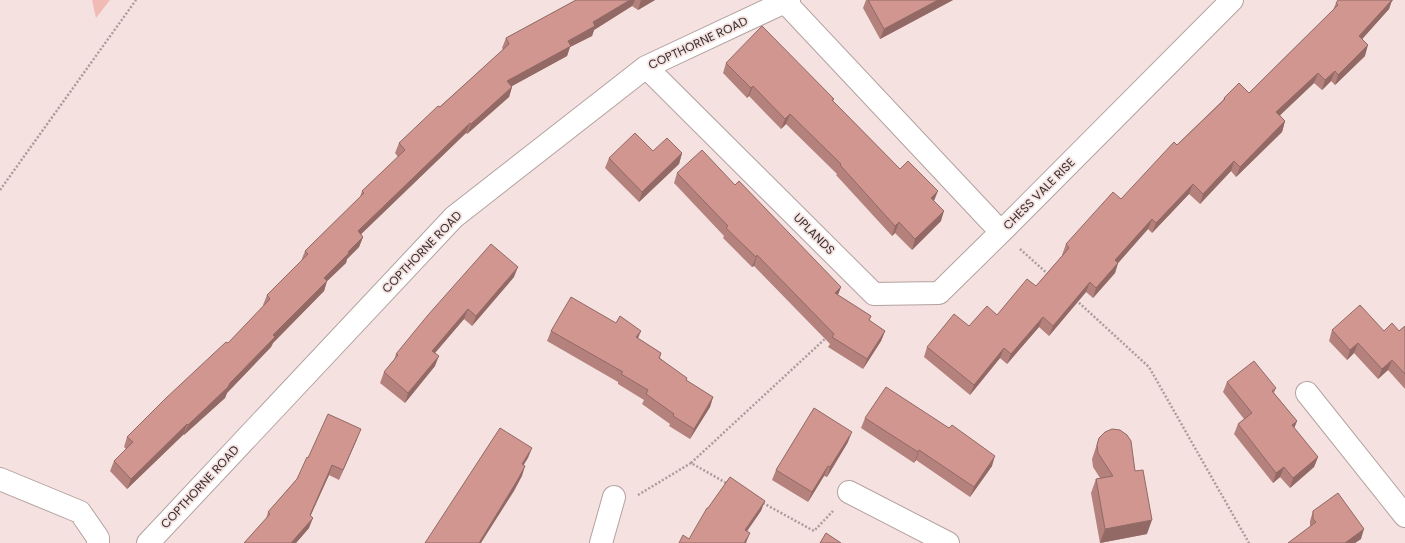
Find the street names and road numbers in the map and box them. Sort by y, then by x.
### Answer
street label: COPTHORNE ROAD [645,12,750,73]
street label: CHESS VALE RISE [999,154,1078,233]
street label: COPTHORNE ROAD [378,207,465,296]
street label: UPLANDS [790,209,839,258]
street label: COPTHORNE ROAD [156,441,243,532]

